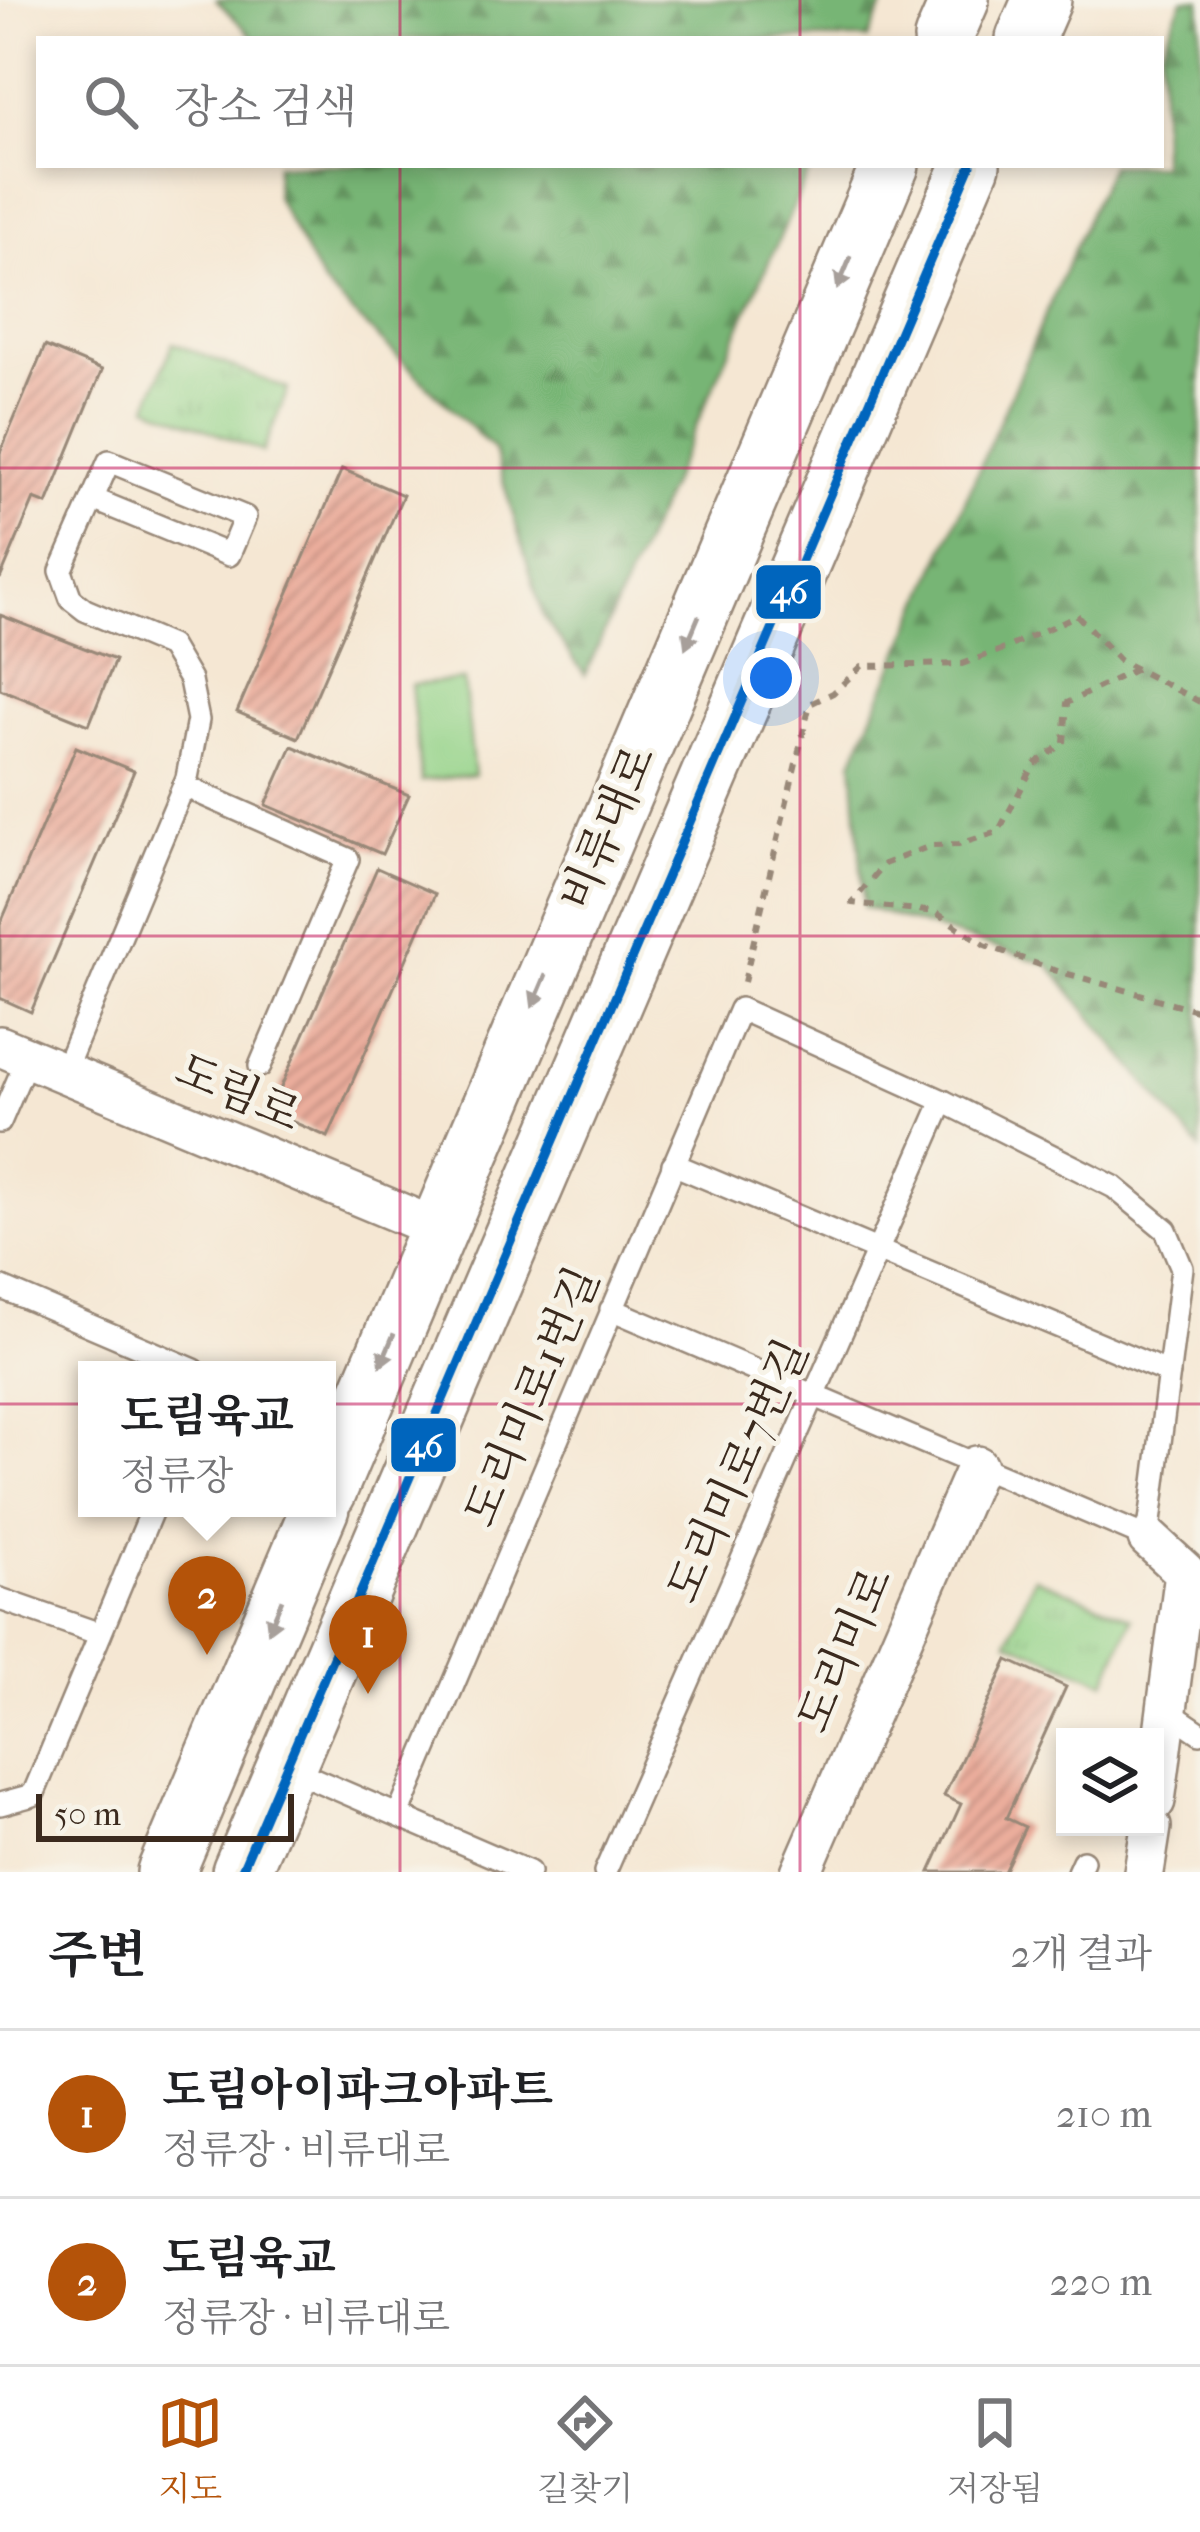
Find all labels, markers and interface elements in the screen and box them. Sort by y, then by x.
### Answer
search box [36,36,1164,168]
icon: search [78,69,144,135]
text: 장소 검색 [174,81,358,134]
one-way arrow [834,255,853,291]
line badge: 46 [754,563,823,621]
text: 46 [769,573,809,613]
one-way arrow [682,614,701,650]
your location [741,648,801,708]
street label: 비류대로 [550,738,666,918]
one-way arrow [529,973,549,1008]
street label: 도림로 [168,1043,308,1143]
street label: 도리미로1번길 [454,1259,610,1535]
street label: 도리미로7번길 [656,1331,820,1611]
one-way arrow [377,1332,396,1368]
popup [78,1361,336,1517]
text: 도림육교 [120,1390,294,1443]
line badge: 46 [389,1416,458,1474]
text: 46 [404,1427,444,1467]
text: 정류장 [120,1453,233,1499]
pin: 2 [168,1556,246,1655]
street label: 도리미로 [787,1560,903,1740]
pin: 1 [329,1595,407,1694]
one-way arrow [264,1598,284,1633]
map controls [1056,1728,1164,1836]
button: layers [1056,1728,1164,1836]
scale bar [36,1788,294,1841]
text: 50 m [54,1795,121,1834]
text: 주변 [48,1925,147,1985]
text: 2개 결과 [1011,1931,1152,1977]
text: 도림아이파크아파트 [162,2064,553,2117]
text: 1 [80,2091,94,2137]
text: 210 m [1056,2091,1152,2137]
text: 정류장 · 비류대로 [162,2127,450,2173]
text: 도림육교 [162,2232,336,2285]
text: 2 [77,2259,97,2305]
text: 220 m [1050,2259,1152,2305]
text: 정류장 · 비류대로 [162,2295,450,2341]
tab: 지도 [157,2390,223,2509]
tab: 길찾기 [537,2390,633,2509]
tab: 저장됨 [947,2390,1043,2509]

